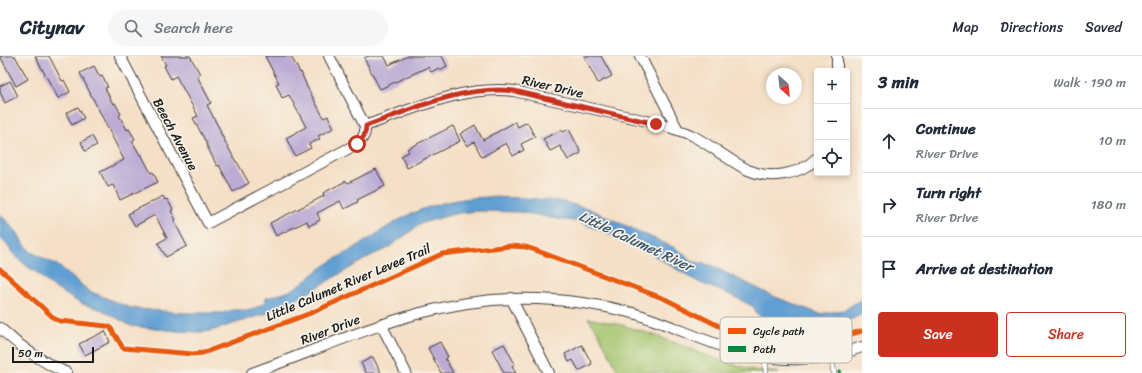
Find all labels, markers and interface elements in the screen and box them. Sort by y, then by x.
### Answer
search box [108,10,388,46]
text: Citynav [20,11,84,44]
text: Search here [154,15,233,41]
text: Map [952,15,978,40]
text: Directions [1000,15,1063,40]
text: Saved [1085,15,1122,40]
icon: search [122,17,144,39]
text: 3 min [878,67,919,97]
street label: River Drive [520,68,586,105]
north arrow [766,68,802,104]
map controls [814,68,850,176]
button: + [814,68,850,104]
text: Walk · 190 m [1053,71,1126,94]
street label: Beech Avenue [147,94,205,175]
button: − [814,104,850,140]
route end [647,115,665,133]
text: Continue [916,116,976,142]
text: 10 m [1099,129,1126,152]
icon: ahead [878,130,900,152]
route start [348,135,366,153]
button: locate [814,140,850,176]
text: River Drive [916,142,978,165]
text: Turn right [916,180,981,206]
text: 180 m [1091,193,1126,216]
icon: right [878,194,900,216]
water label: Little Calumet River [575,204,699,280]
text: River Drive [916,206,978,229]
street label: Little Calumet River Levee Trail [262,237,435,328]
text: Arrive at destination [916,256,1053,282]
icon: arrive [878,258,900,280]
street label: River Drive [297,307,364,351]
button: Save [878,312,998,357]
button: Share [1006,312,1126,357]
legend [720,317,852,363]
text: Cycle path [753,322,805,341]
text: Path [753,340,776,359]
text: 50 m [18,344,43,363]
scale bar [12,345,94,364]

